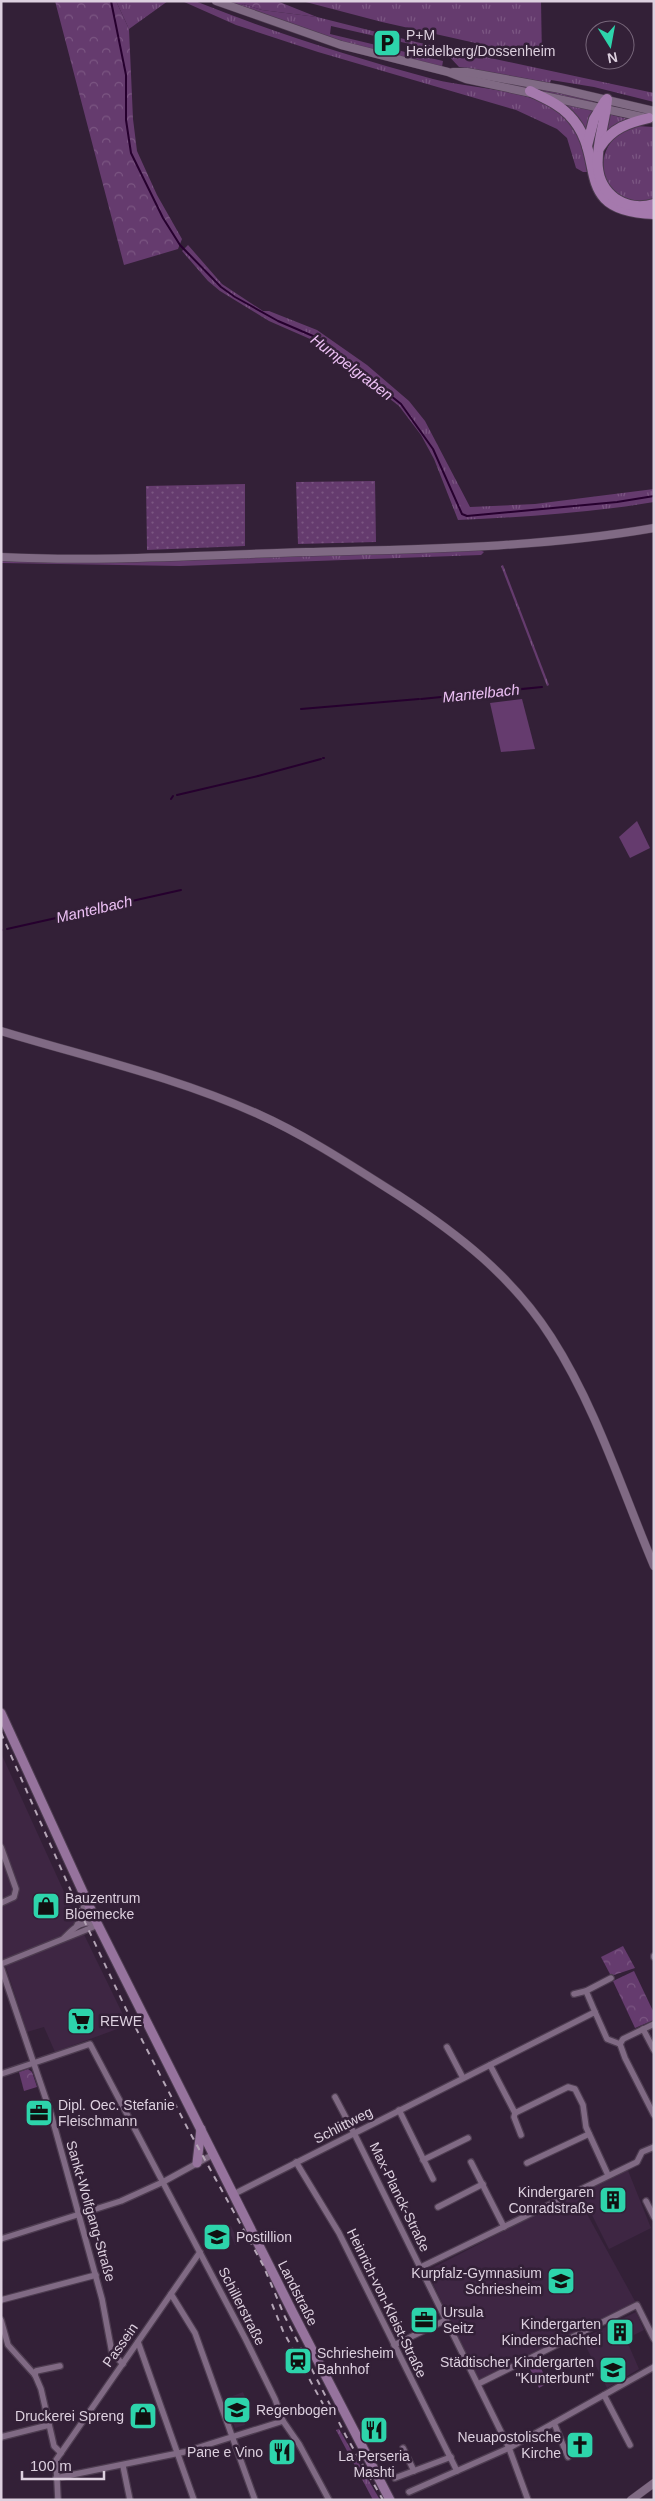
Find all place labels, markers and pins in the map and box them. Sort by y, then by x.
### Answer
place label: P+M Heidelberg/Dossenheim [406,27,555,59]
parking icon: P+M Heidelberg/Dossenheim [372,28,402,58]
place label: Bauzentrum Bloemecke [65,1890,140,1922]
shop icon: Bauzentrum Bloemecke [31,1891,61,1921]
supermarket icon: REWE [66,2006,96,2036]
place label: REWE [100,2013,142,2029]
place label: Dipl. Oec. Stefanie Fleischmann [58,2097,175,2129]
office icon: Dipl. Oec. Stefanie Fleischmann [24,2098,54,2128]
place label: Kindergaren Conradstraße [508,2184,594,2216]
building icon: Kindergaren Conradstraße [598,2185,628,2215]
school or university icon: Postillion [202,2222,232,2252]
place label: Postillion [236,2229,292,2245]
place label: Kurpfalz-Gymnasium Schriesheim [411,2265,542,2297]
school or university icon: Kurpfalz-Gymnasium Schriesheim [546,2266,576,2296]
place label: Ursula Seitz [443,2304,484,2336]
office icon: Ursula Seitz [409,2305,439,2335]
place label: Kindergarten Kinderschachtel [501,2316,601,2348]
building icon: Kindergarten Kinderschachtel [605,2317,635,2347]
place label: Schriesheim Bahnhof [317,2345,394,2377]
station icon: Schriesheim Bahnhof [283,2346,313,2376]
place label: Städtischer Kindergarten "Kunterbunt" [440,2354,594,2386]
school or university icon: Städtischer Kindergarten "Kunterbunt" [598,2355,628,2385]
school or university icon: Regenbogen [222,2395,252,2425]
shop icon: Druckerei Spreng [128,2401,158,2431]
place label: Regenbogen [256,2402,336,2418]
place label: Druckerei Spreng [15,2408,124,2424]
restaurant icon: La Perseria Mashti [359,2415,389,2445]
place label: Neuapostolische Kirche [457,2429,561,2461]
church icon: Neuapostolische Kirche [565,2430,595,2460]
restaurant icon: Pane e Vino [267,2437,297,2467]
place label: Pane e Vino [187,2444,263,2460]
place label: La Perseria Mashti [338,2448,410,2480]

